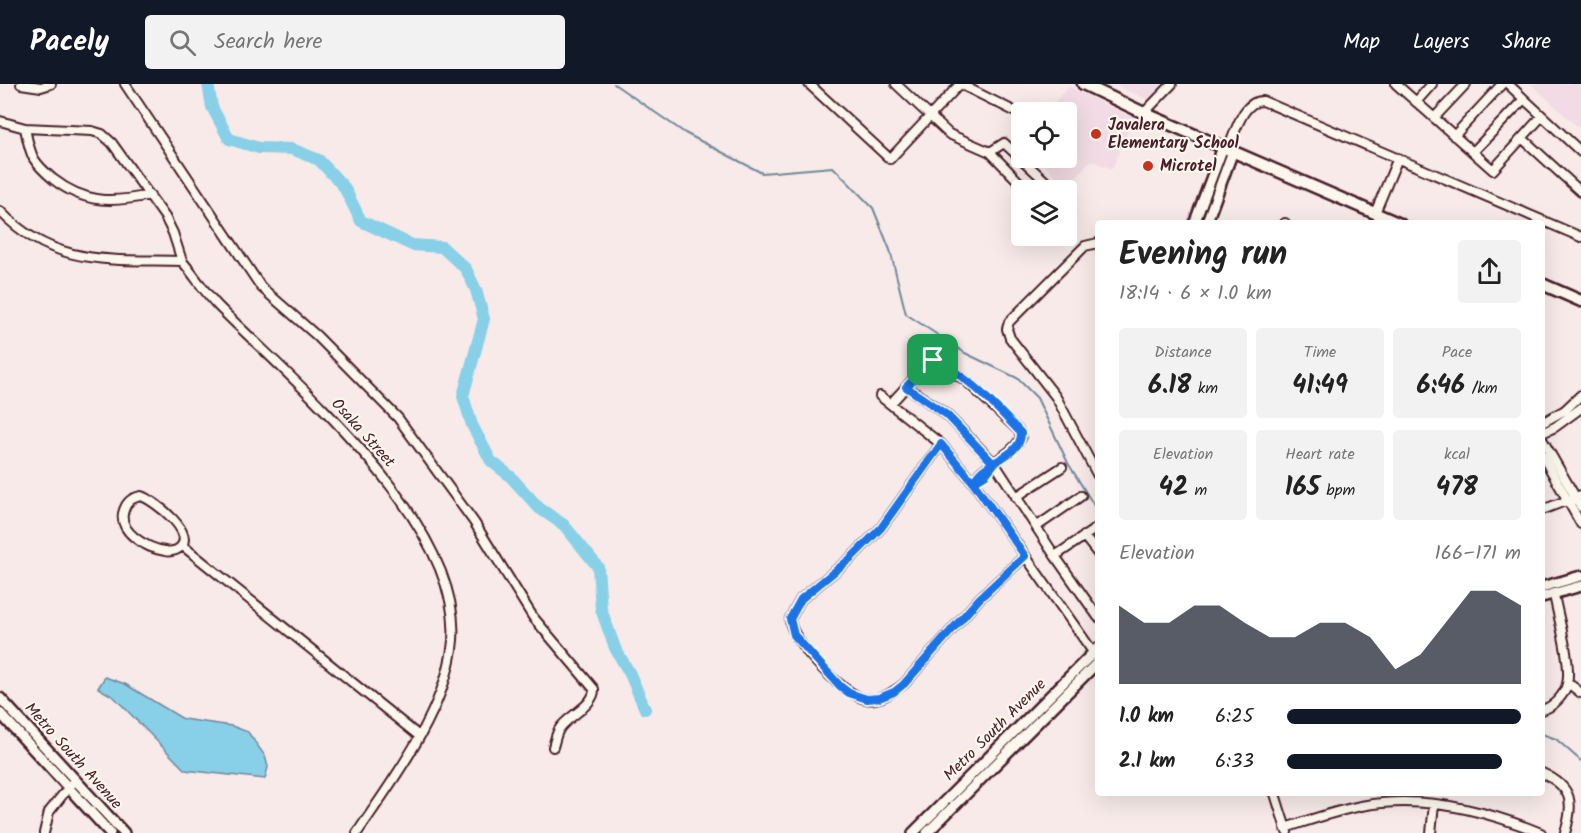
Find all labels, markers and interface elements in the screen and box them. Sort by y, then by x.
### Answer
search box [145,15,565,69]
text: Pacely [30,20,109,65]
text: Search here [214,25,323,60]
icon: search [166,26,199,59]
text: Map [1343,26,1380,59]
text: Layers [1413,26,1469,59]
text: Share [1502,26,1551,59]
map controls [1011,102,1077,246]
button: locate [1011,102,1077,168]
place label: Javalera Elementary School [1108,113,1240,156]
marker: Javalera Elementary School [1089,127,1103,141]
place label: Microtel [1160,154,1217,179]
marker: Microtel [1141,159,1155,173]
button: layers [1011,180,1077,246]
text: Evening run [1119,229,1287,282]
button: share [1458,240,1521,303]
text: 18:14 · 6 × 1.0 km [1119,278,1272,310]
pin [907,334,958,385]
text: Distance [1154,340,1212,365]
text: Time [1304,340,1336,365]
text: Pace [1442,340,1472,365]
icon: arrive [916,343,949,376]
text: 6.18 [1148,365,1191,407]
text: 41:49 [1292,365,1348,407]
text: 6:46 [1416,365,1465,407]
text: km [1191,376,1218,401]
text: /km [1465,376,1498,401]
street label: Osaka Street [325,393,402,474]
text: Elevation [1153,442,1213,467]
text: Heart rate [1285,442,1355,467]
text: kcal [1444,442,1470,467]
text: 42 [1159,467,1188,509]
text: 165 [1285,467,1320,509]
text: 478 [1436,467,1478,509]
text: m [1188,478,1207,503]
text: bpm [1320,478,1355,503]
text: Elevation [1119,538,1195,570]
text: 166–171 m [1435,538,1521,570]
street label: Metro South Avenue [938,673,1052,787]
street label: Metro South Avenue [18,697,128,815]
text: 1.0 km [1119,701,1174,733]
text: 6:25 [1215,701,1253,733]
text: 2.1 km [1119,746,1175,778]
text: 6:33 [1215,746,1254,778]

